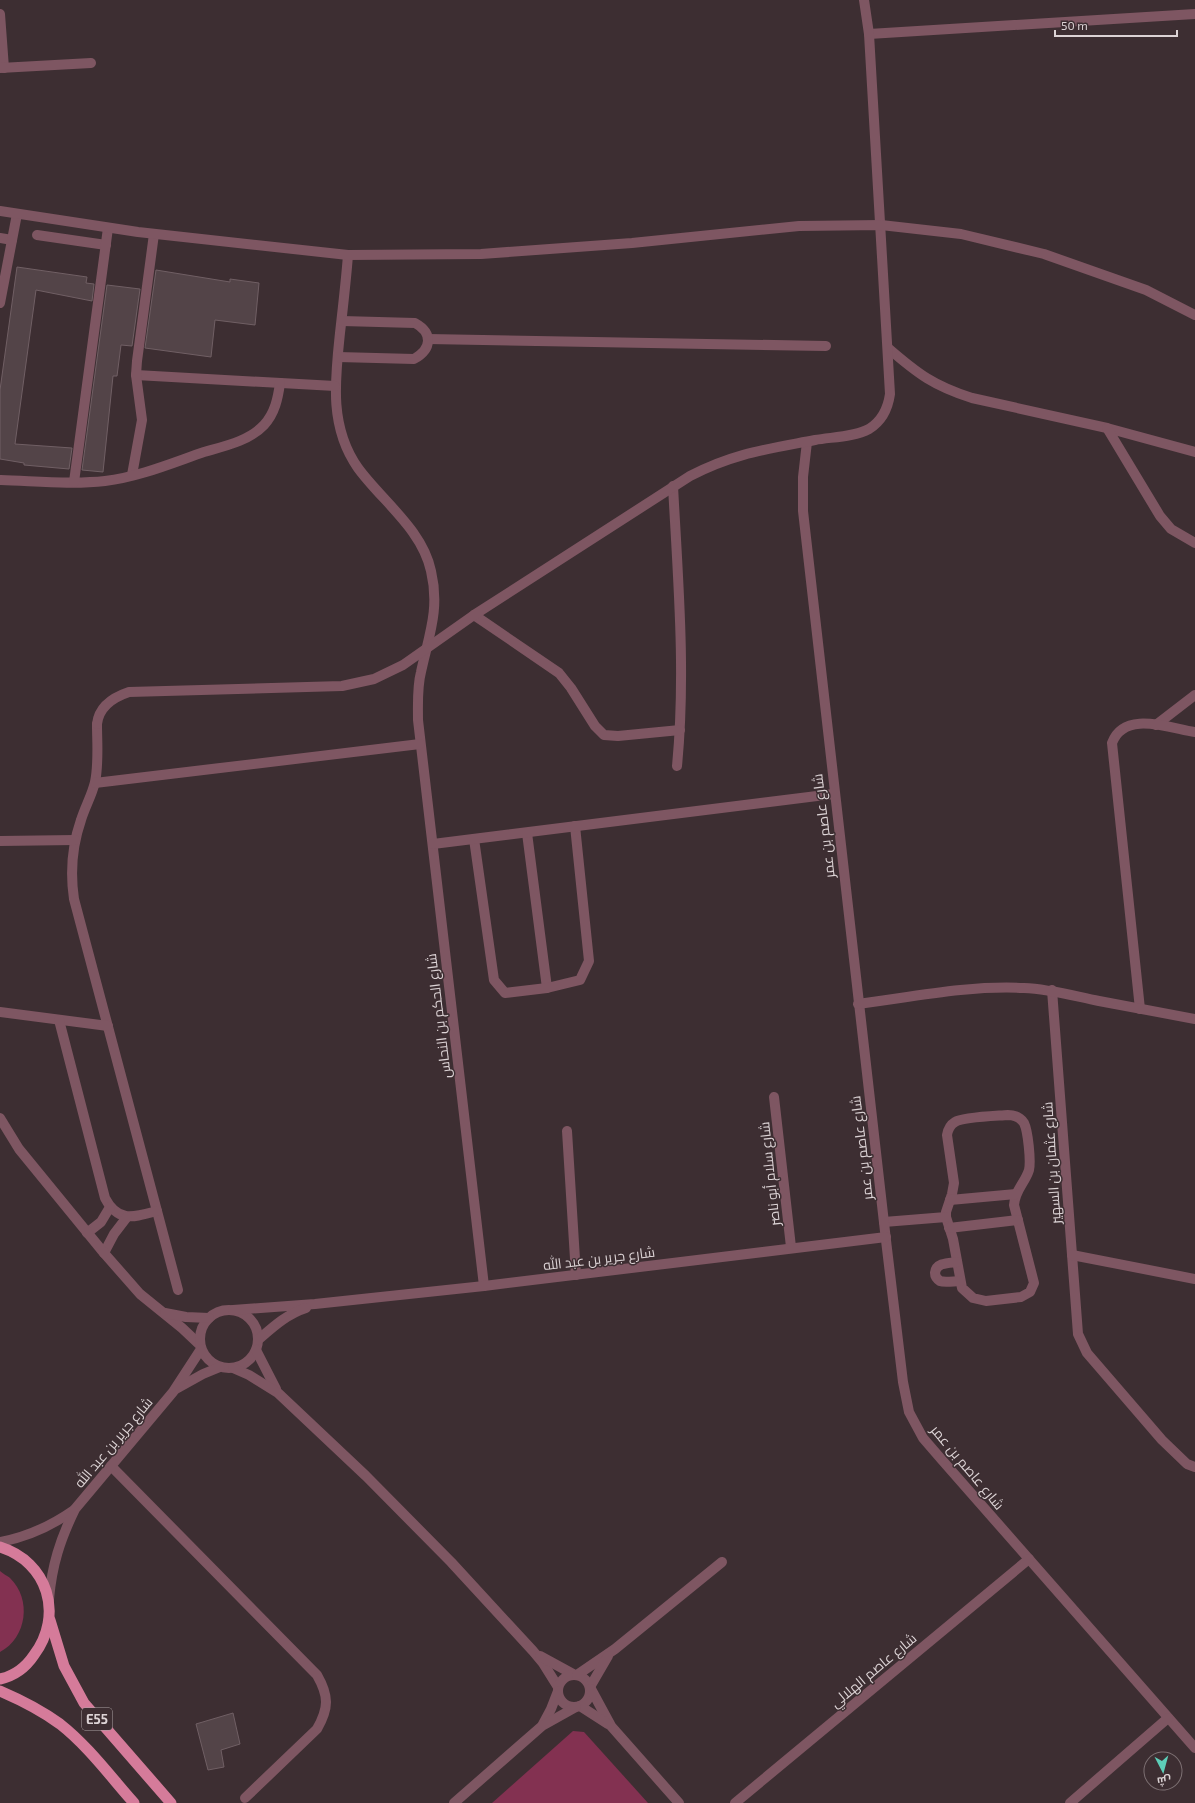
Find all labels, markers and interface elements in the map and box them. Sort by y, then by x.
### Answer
scale bar [1055,12,1177,38]
text: 50 m [1061,18,1088,32]
street label: شارع عاصم بن عمر [808,773,840,880]
street label: شارع الحكم بن النحاس [422,952,456,1079]
street label: شارع عاصم بن عمر [846,1095,878,1202]
street label: شارع عثمان بن السهير [1038,1101,1065,1226]
street label: شارع سلام أبو ناصر [755,1121,785,1228]
street label: شارع جرير بن عبد الله [542,1243,656,1274]
street label: شارع جرير بن عبد الله [70,1393,156,1491]
street label: شارع عاصم بن عمر [926,1421,1008,1514]
street label: شارع عاصم الهلالي [827,1629,922,1714]
road number: E55 [82,1708,112,1730]
north arrow [1143,1751,1183,1791]
text: ش [1156,1773,1172,1789]

